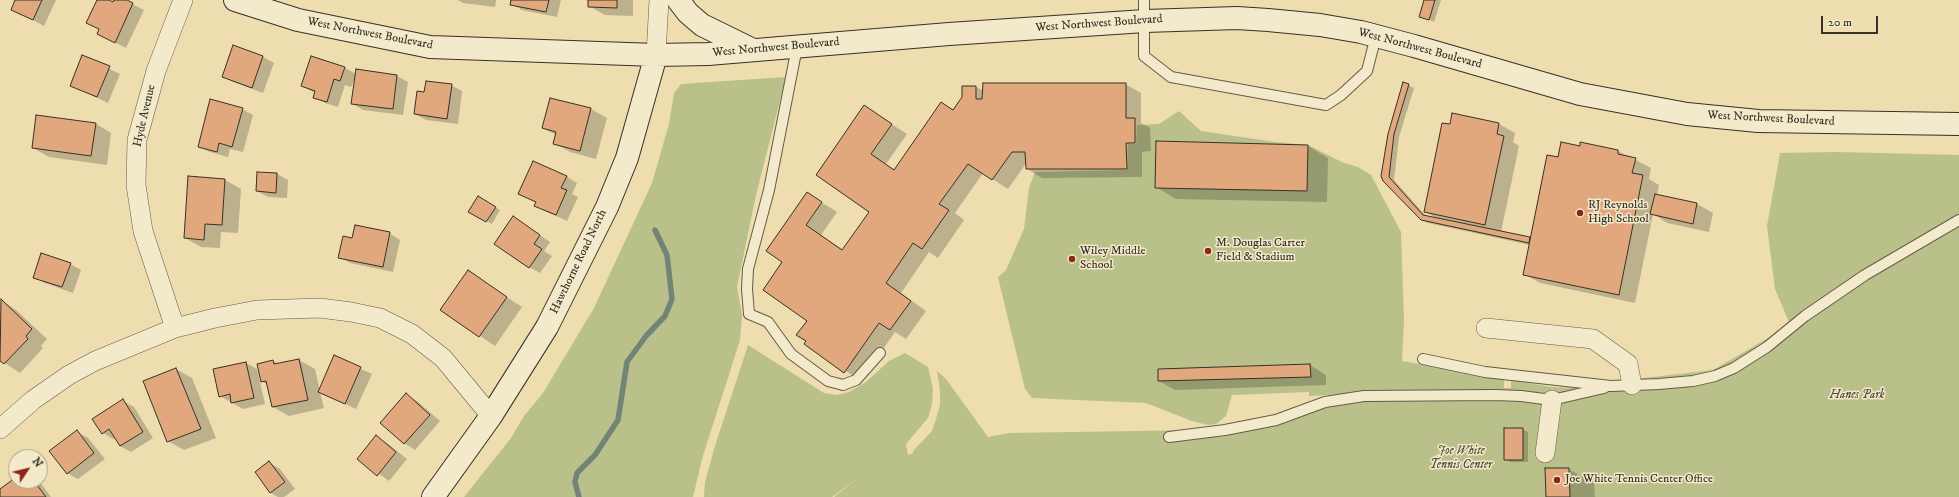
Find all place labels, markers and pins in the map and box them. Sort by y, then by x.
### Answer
place label: RJ Reynolds High School [1588,199,1649,227]
marker: RJ Reynolds High School [1575,208,1585,218]
place label: M. Douglas Carter Field & Stadium [1216,237,1305,265]
place label: Wiley Middle School [1080,245,1145,273]
marker: M. Douglas Carter Field & Stadium [1203,246,1213,256]
marker: Wiley Middle School [1067,254,1077,264]
place label: Joe White Tennis Center Office [1565,473,1713,487]
marker: Joe White Tennis Center Office [1552,475,1562,485]

